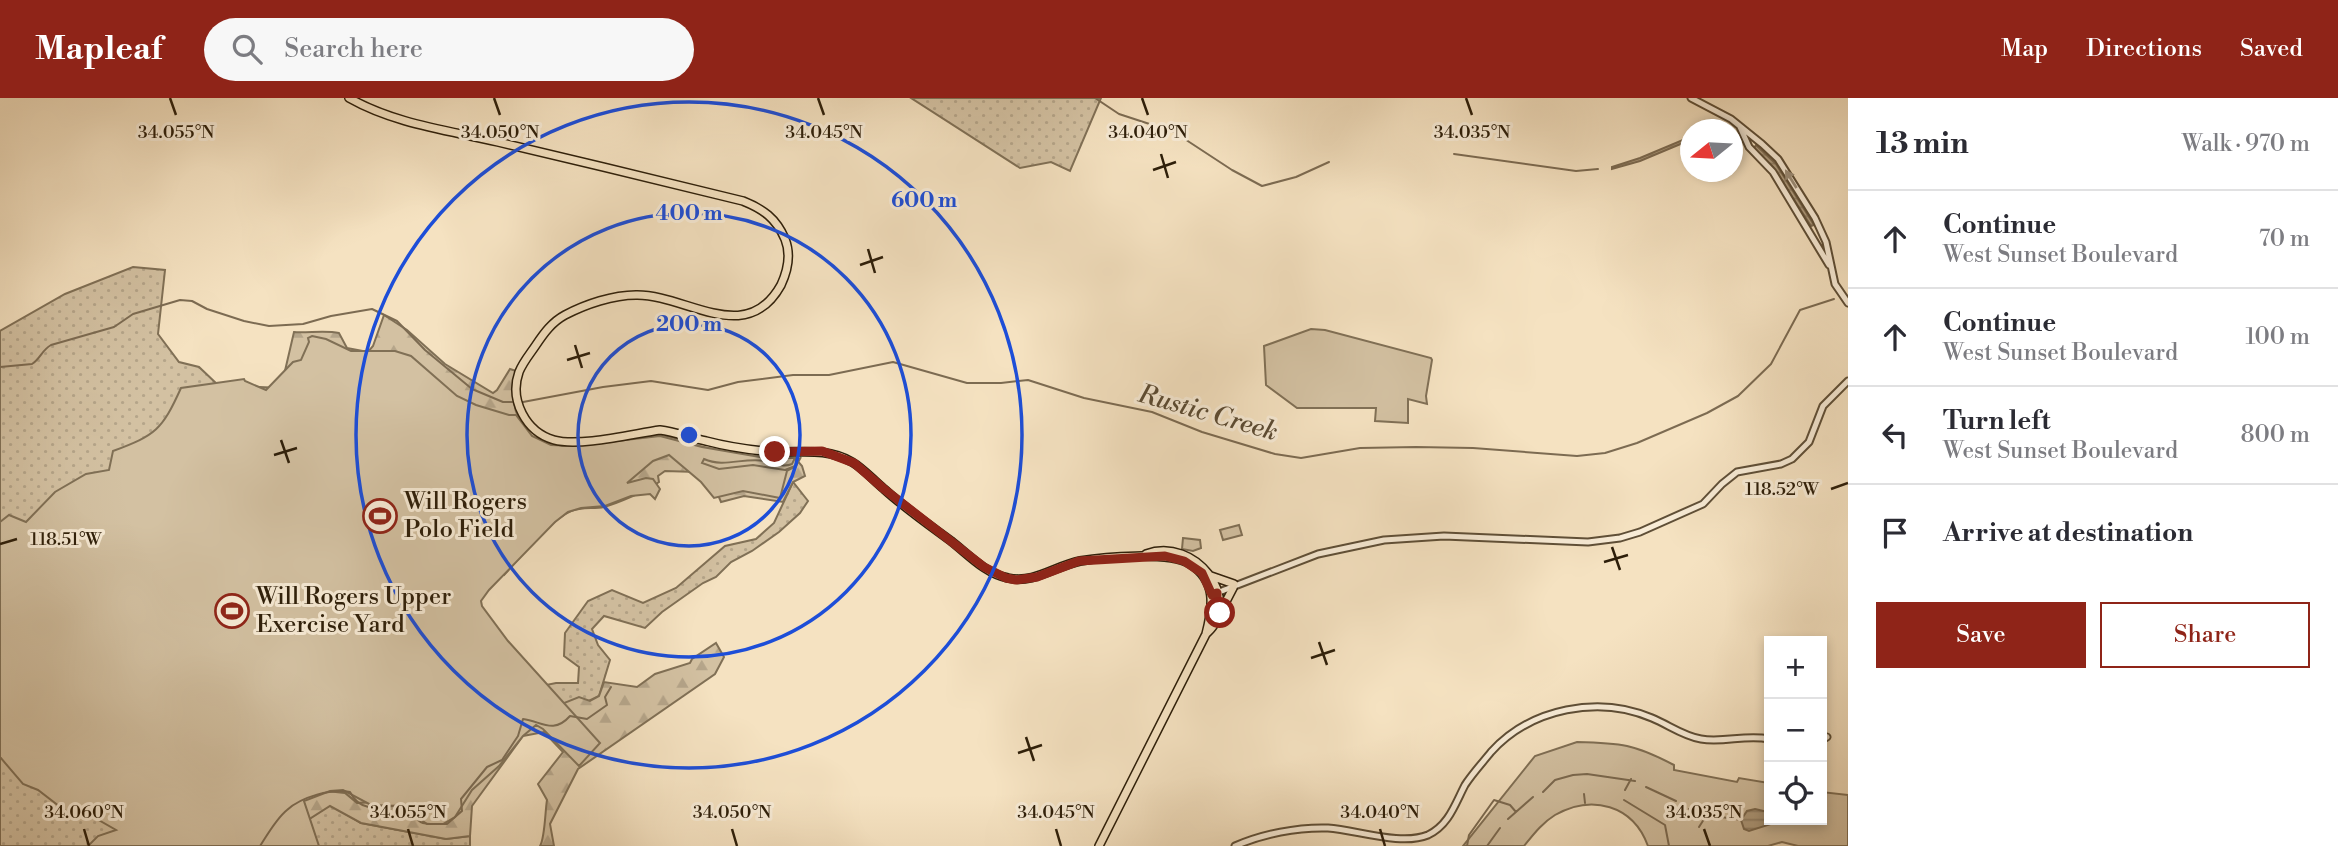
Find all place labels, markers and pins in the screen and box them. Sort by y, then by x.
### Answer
centre of rings [677,423,701,447]
place label: Will Rogers Polo Field [403,487,527,545]
sports icon: Will Rogers Polo Field [361,497,399,535]
place label: Will Rogers Upper Exercise Yard [255,582,451,640]
sports icon: Will Rogers Upper Exercise Yard [213,592,251,630]

